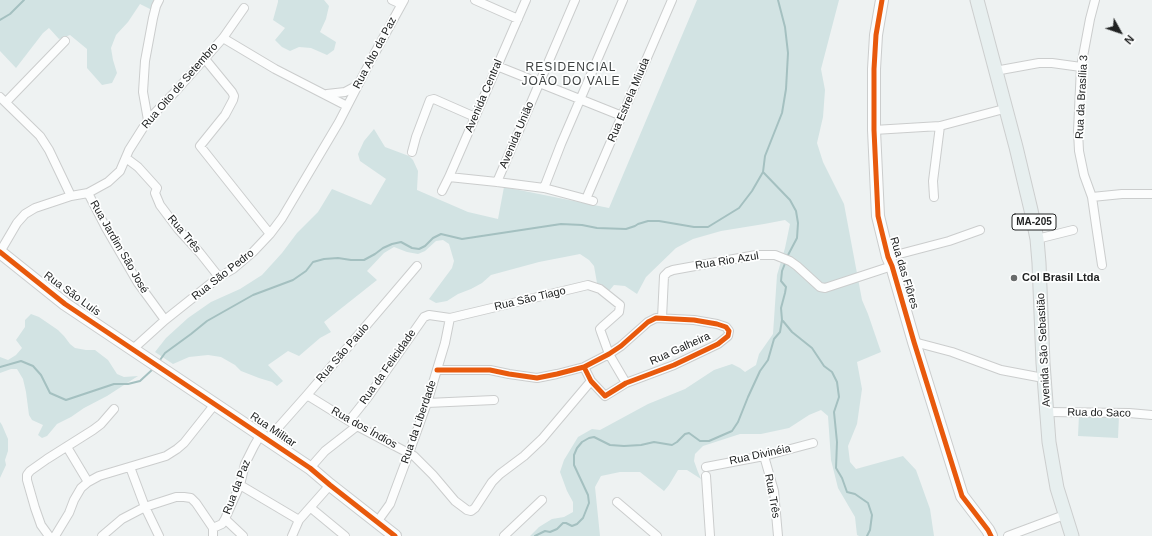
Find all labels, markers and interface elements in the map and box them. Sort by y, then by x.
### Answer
north arrow [1100,12,1140,52]
street label: Rua Alto da Paz [351,15,399,91]
text: N [1122,33,1136,47]
street label: Rua Oito de Setembro [139,40,221,132]
street label: Rua da Brasília 3 [1073,55,1091,139]
street label: Rua Estrela Miuda [605,56,653,144]
street label: Avenida Central [463,57,505,135]
district label: RESIDENCIAL JOÃO DO VALE [521,61,621,89]
street label: Avenida União [497,100,537,170]
street label: Rua Jardim São José [87,198,151,296]
street label: Rua Três [165,213,203,255]
road number: MA-205 [1012,214,1056,230]
street label: Rua das Flôres [887,235,921,311]
street label: Rua São Pedro [189,247,257,303]
street label: Rua Rio Azul [694,249,760,273]
street label: Rua São Luís [41,269,103,319]
place label: Col Brasil Ltda [1022,271,1100,285]
marker: Col Brasil Ltda [1009,273,1019,283]
street label: Rua São Tiago [493,284,567,314]
street label: Avenida São Sebastião [1034,293,1054,407]
street label: Rua São Paulo [314,321,372,385]
street label: Rua da Felicidade [357,327,419,407]
street label: Rua Galheira [648,330,712,368]
street label: Rua da Liberdade [399,379,439,465]
street label: Rua dos Índios [329,404,399,452]
street label: Rua do Saco [1067,406,1131,420]
street label: Rua Militar [248,410,298,450]
street label: Rua Divinéia [728,442,792,468]
street label: Rua da Paz [221,458,253,516]
street label: Rua Três [762,473,782,519]

